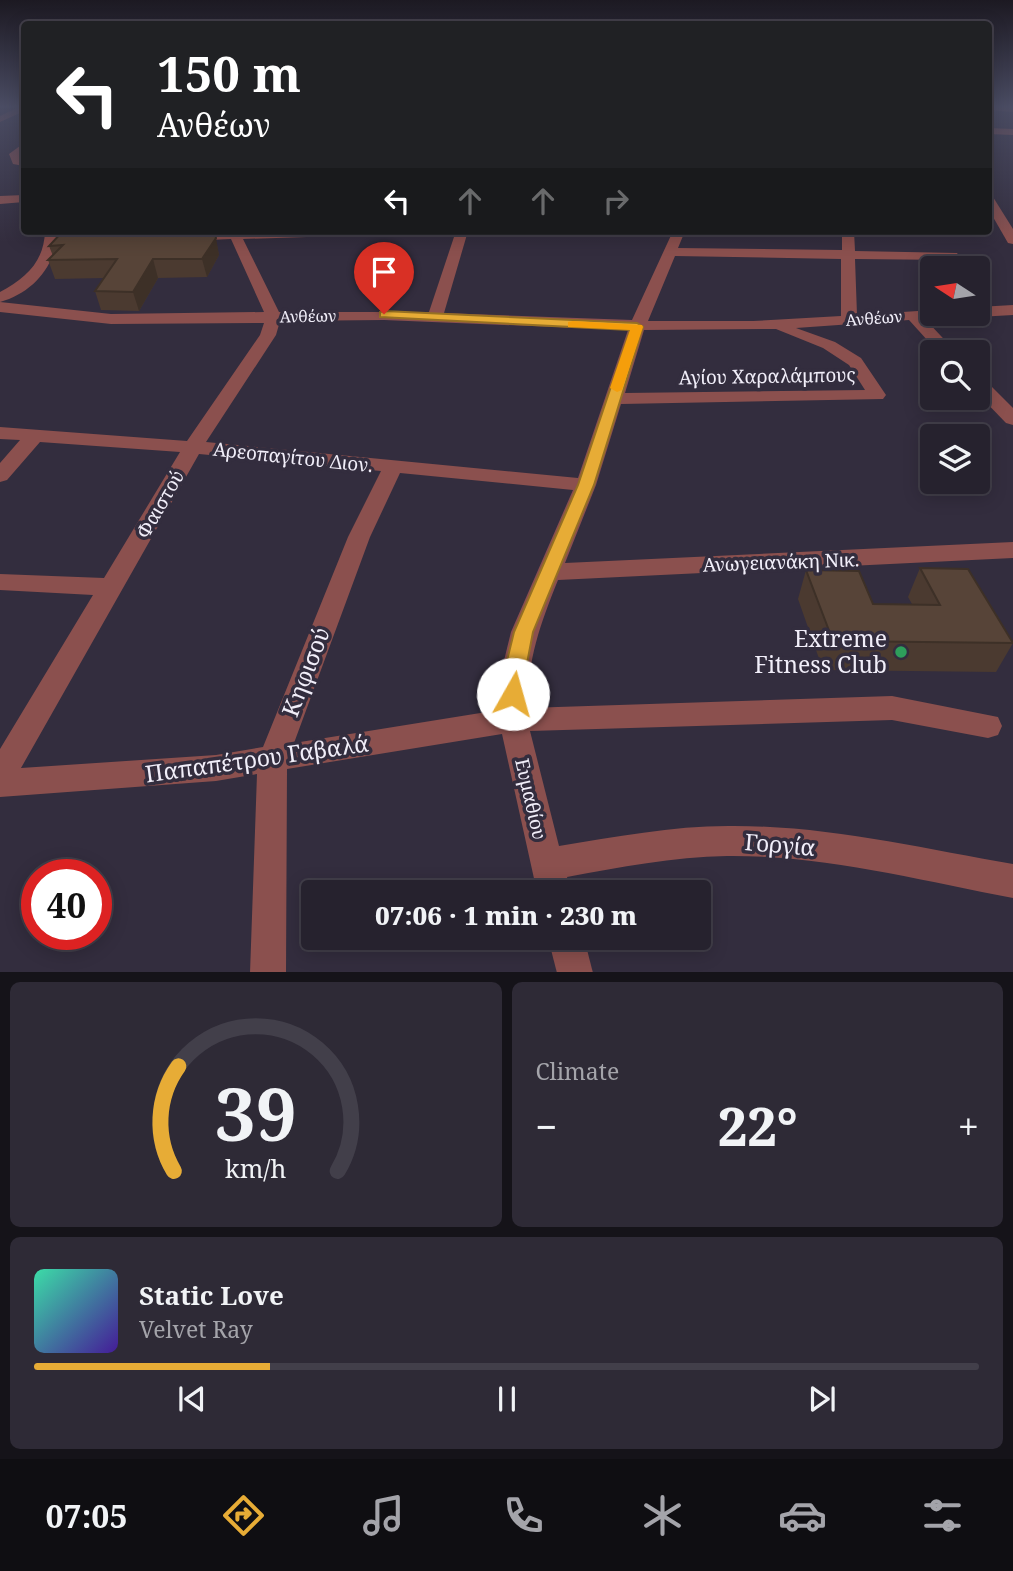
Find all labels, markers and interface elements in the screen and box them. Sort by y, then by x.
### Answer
text: 150 m [157,40,301,106]
icon: left [42,49,133,140]
text: Ανθέων [157,103,271,146]
icon: left [378,182,416,220]
icon: ahead [451,182,489,220]
icon: ahead [524,182,562,220]
icon: right [597,182,635,220]
pin [354,242,414,314]
icon: arrive [365,253,403,291]
north arrow [920,256,990,326]
map controls [920,256,990,494]
street label: Ανθέων [279,305,337,327]
street label: Ανθέων [845,305,903,331]
button: search [920,340,990,410]
street label: Αγίου Χαραλάμπους [678,361,856,391]
button: layers [920,424,990,494]
street label: Αρεοπαγίτου Διον. [212,436,374,478]
street label: Φαιστού [130,465,190,543]
street label: Ανωγειανάκη Νικ. [702,546,860,578]
street label: Κηφισού [273,622,337,721]
place label: Extreme Fitness Club [754,622,887,680]
marker: Extreme Fitness Club [893,644,909,660]
position arrow [476,657,550,731]
street label: Παπαπέτρου Γαβαλά [143,726,371,790]
street label: Ευμαθίου [509,756,553,842]
street label: Γοργία [744,825,817,863]
speed limit sign: 40 [21,859,112,950]
text: 07:06 · 1 min · 230 m [375,897,637,933]
text: Climate [536,1055,619,1087]
text: 39 [215,1063,297,1162]
text: 22° [718,1090,798,1161]
text: − [536,1100,558,1152]
text: + [958,1100,979,1152]
text: km/h [225,1150,287,1184]
text: Static Love [139,1277,284,1313]
text: Velvet Ray [139,1313,253,1345]
icon: previous [173,1380,211,1418]
icon: pause [488,1380,526,1418]
icon: next [803,1380,841,1418]
icon: directions [219,1491,268,1540]
icon: music [359,1491,408,1540]
icon: phone [499,1491,548,1540]
icon: climate [638,1491,687,1540]
icon: car [778,1491,827,1540]
icon: filters [918,1491,967,1540]
text: 07:05 [45,1494,128,1537]

